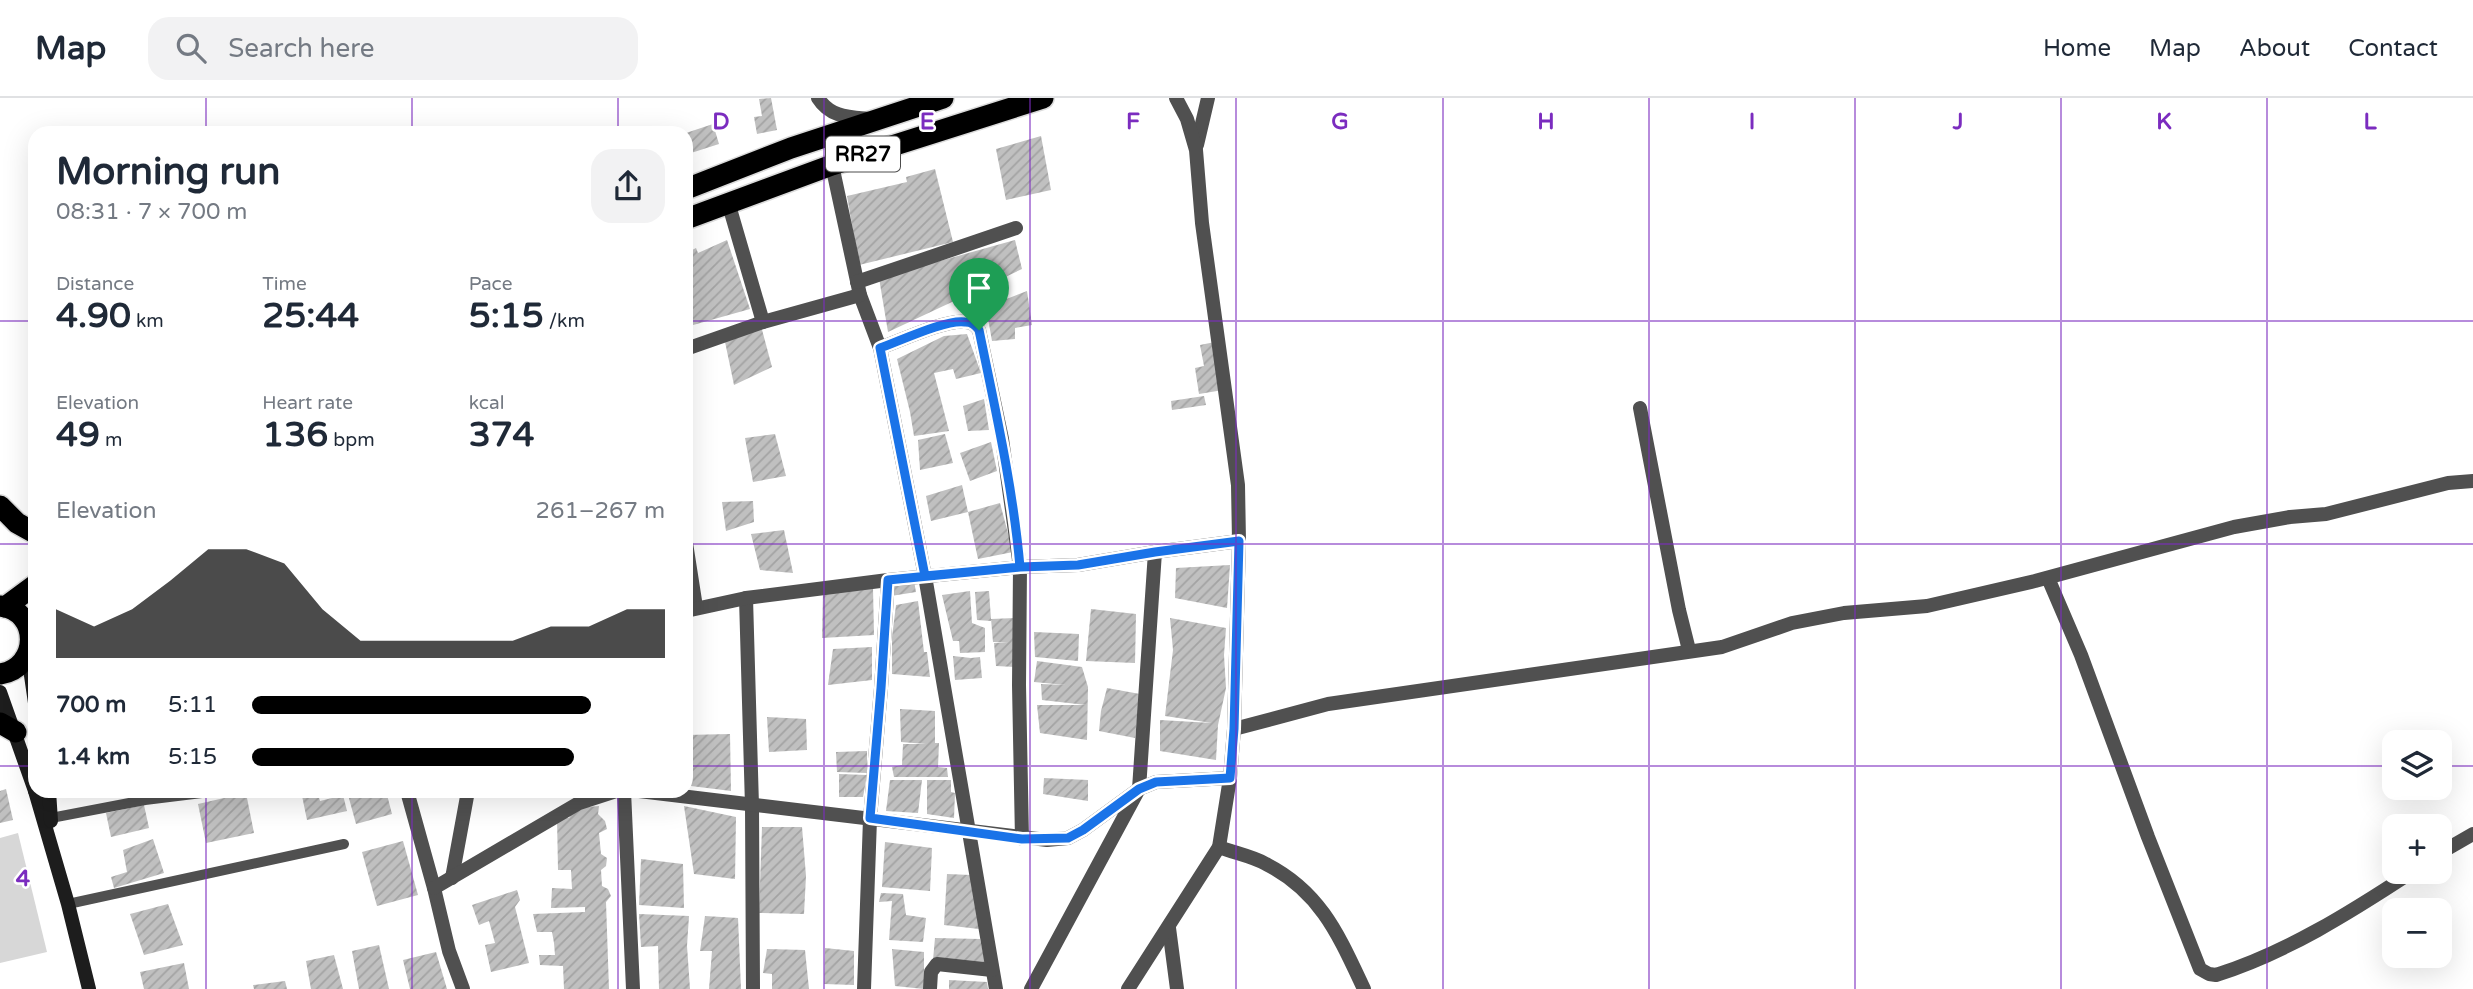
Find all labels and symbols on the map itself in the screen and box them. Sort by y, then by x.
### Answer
text: D [712,108,730,136]
text: E [920,108,934,136]
text: F [1126,108,1140,136]
text: G [1331,108,1349,136]
text: H [1537,108,1555,136]
text: I [1749,108,1755,136]
text: J [1952,108,1963,136]
text: K [2156,108,2172,136]
text: L [2363,108,2377,136]
road number: RR27 [826,136,900,172]
pin [949,258,1009,330]
text: 4 [16,865,31,893]

